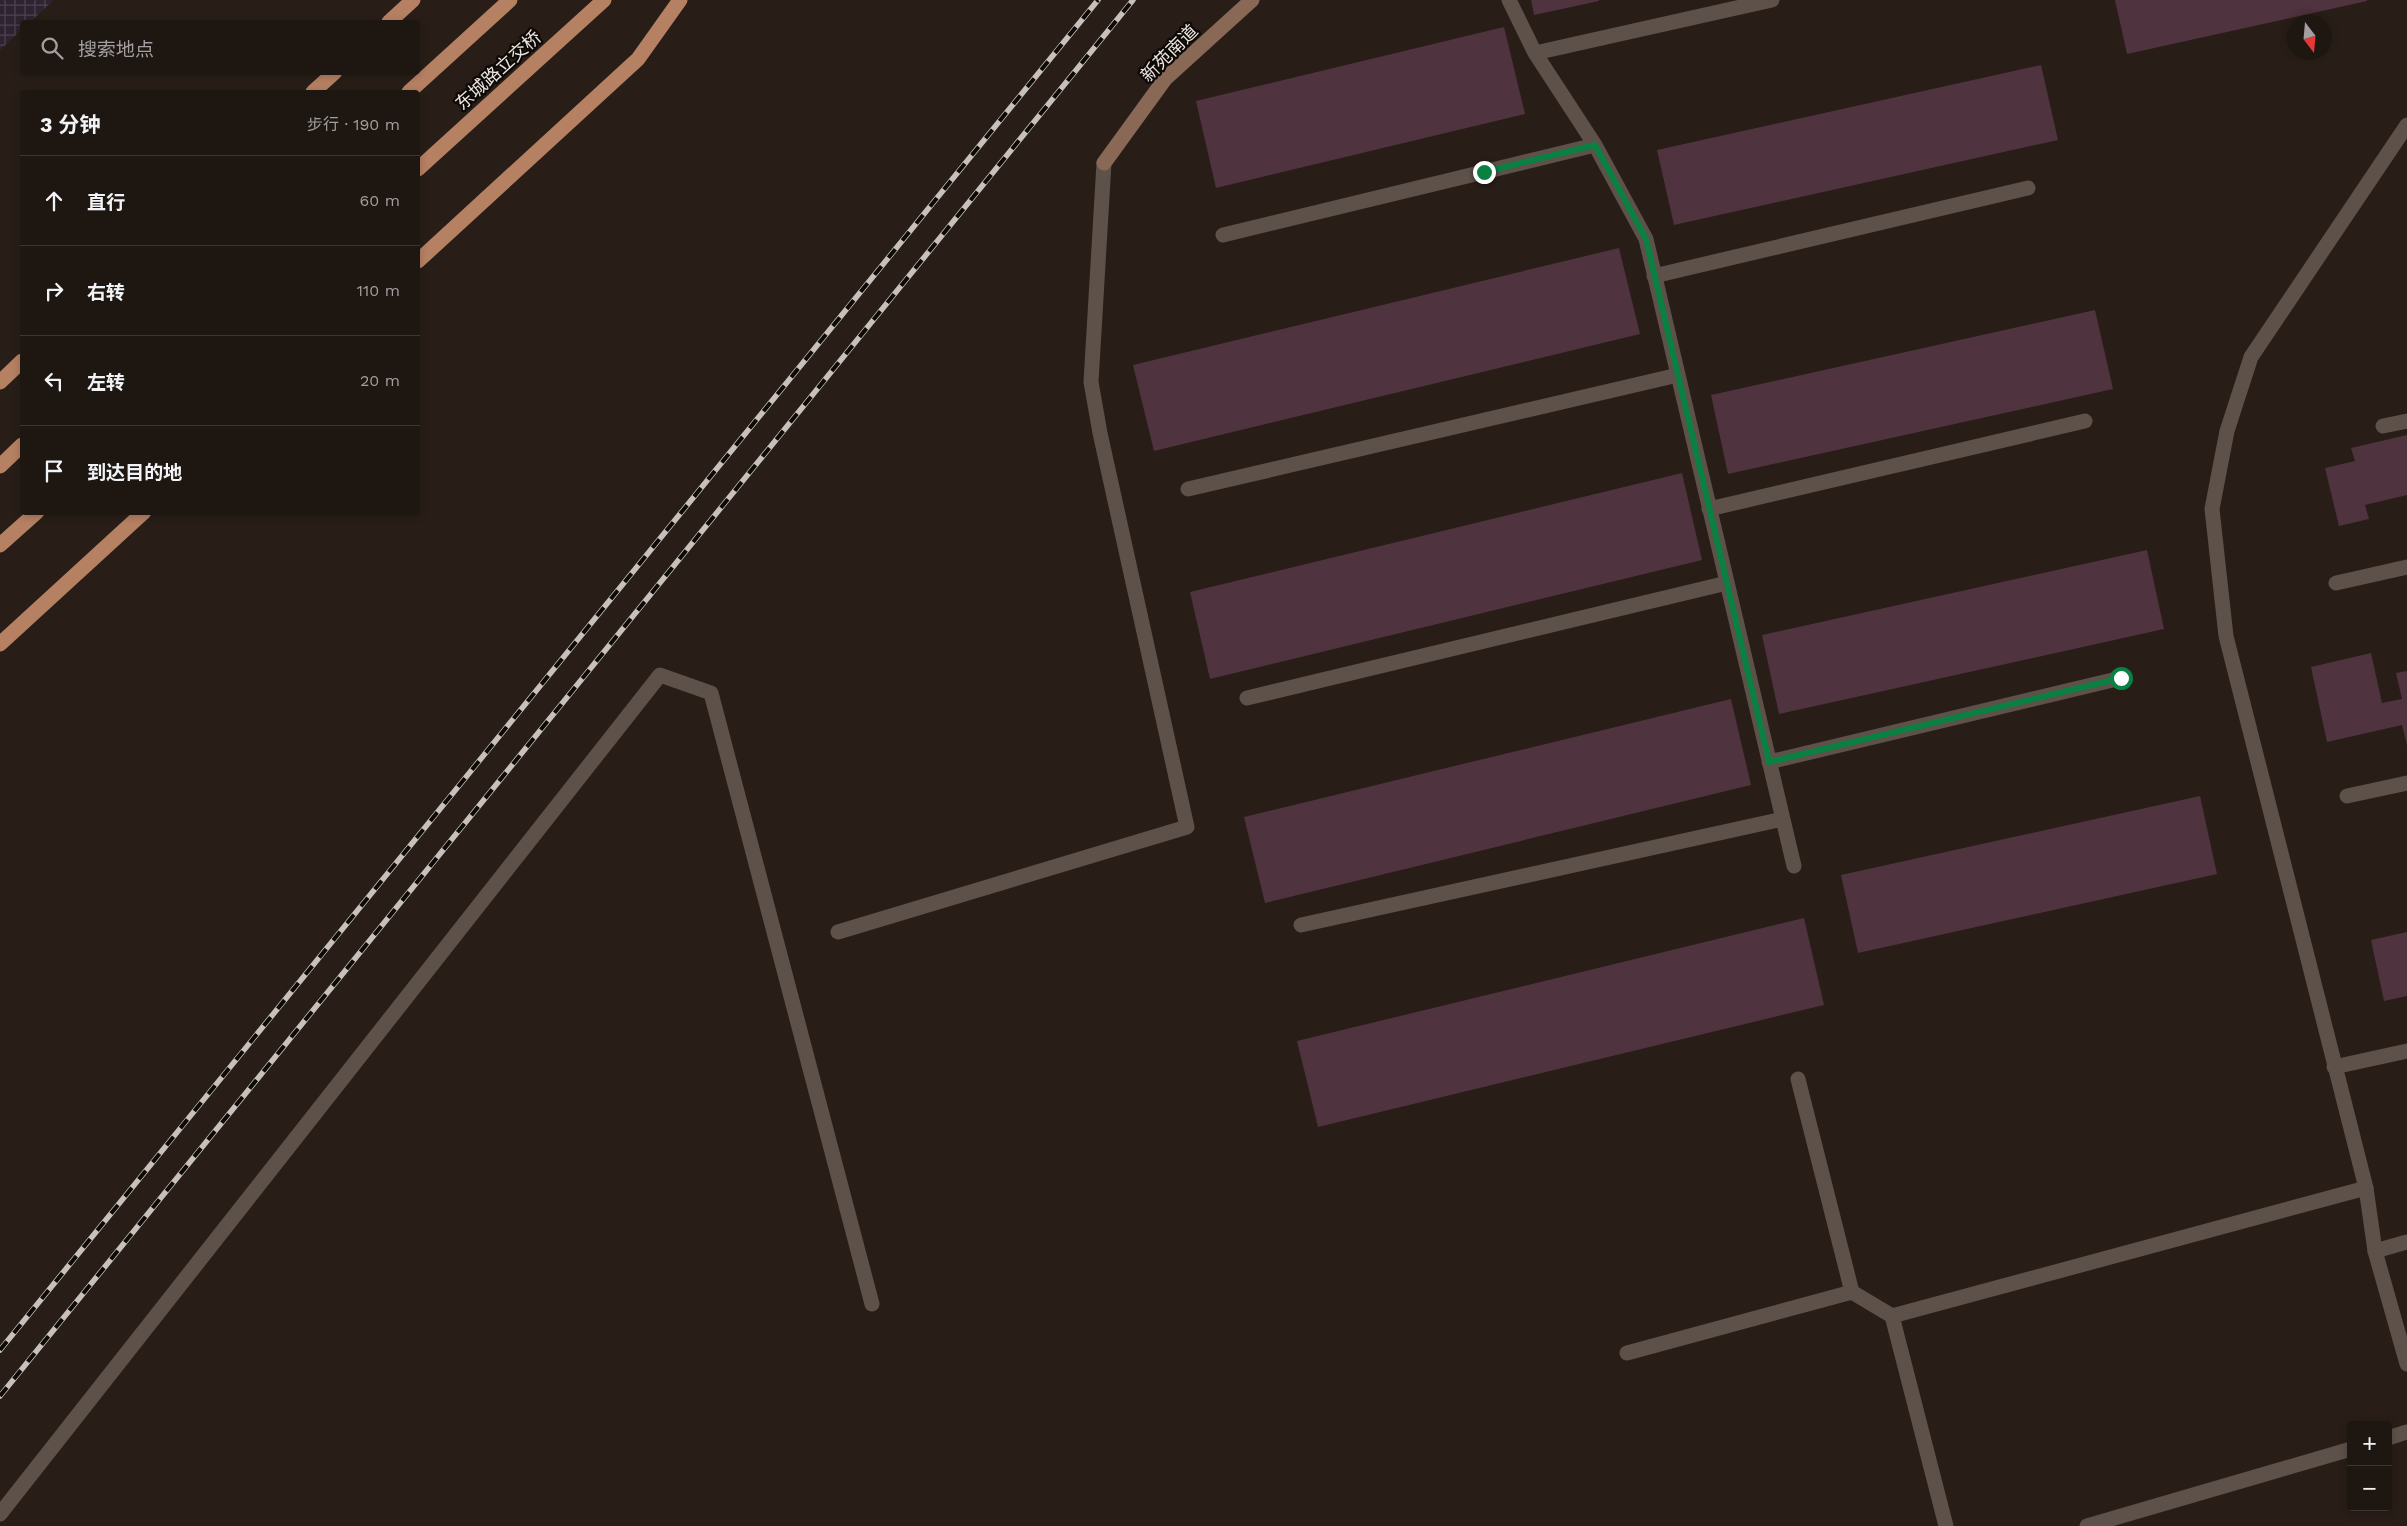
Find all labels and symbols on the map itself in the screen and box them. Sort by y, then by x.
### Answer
north arrow [2287,15,2332,60]
street label: 新苑南道 [1136,20,1202,86]
street label: 东城路立交桥 [451,26,545,114]
route end [1473,161,1496,184]
route start [2110,667,2133,690]

